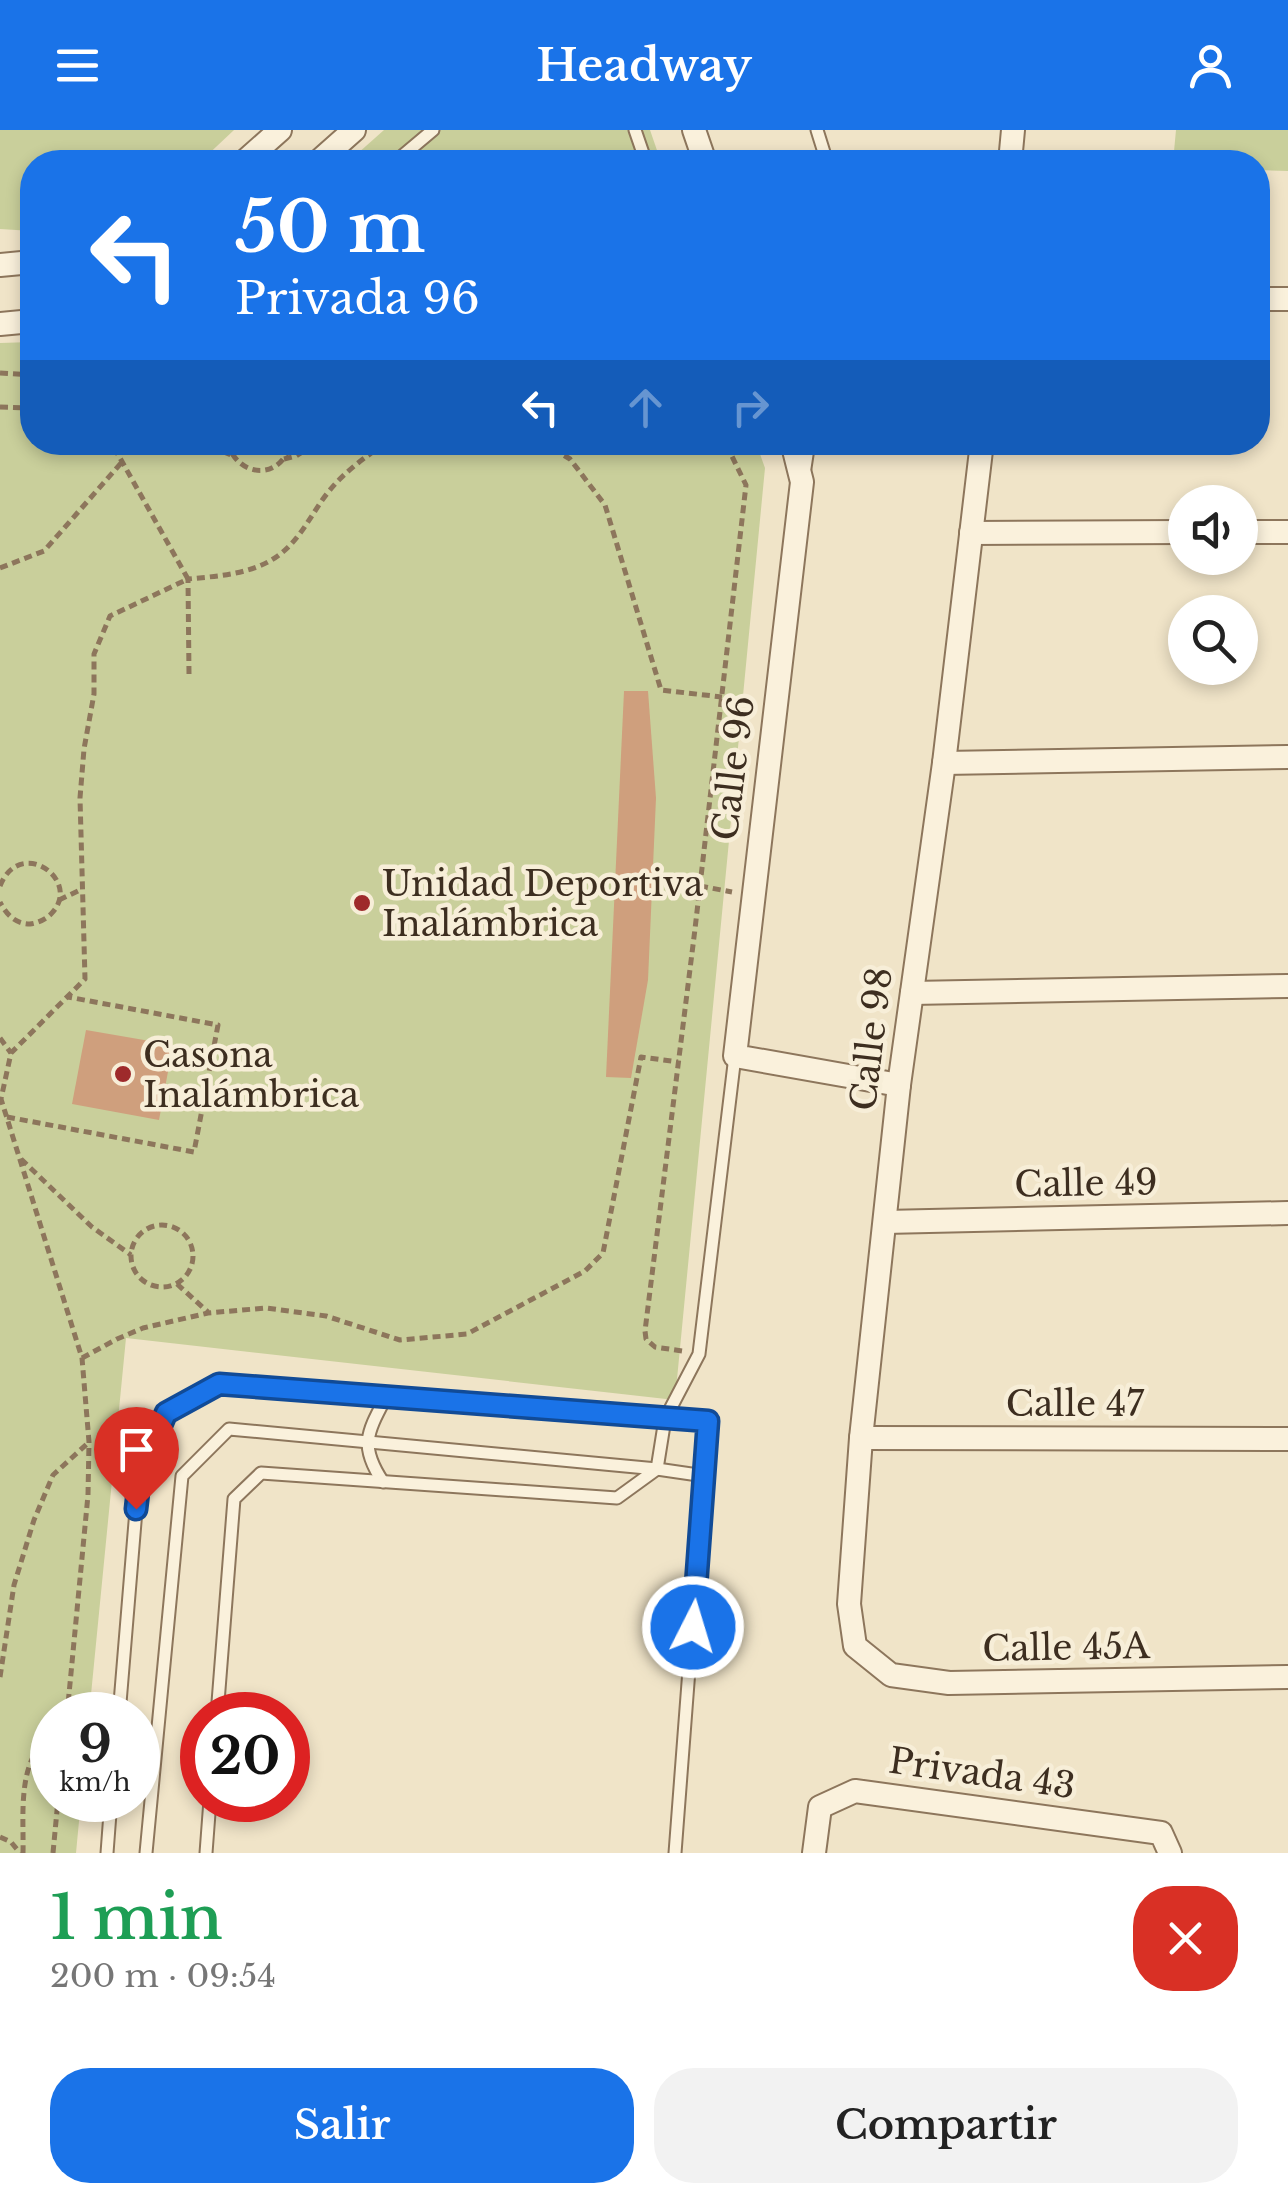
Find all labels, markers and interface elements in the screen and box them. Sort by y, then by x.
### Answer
text: Headway [536,37,752,93]
icon: menu [50,38,105,93]
icon: person [1183,38,1238,93]
text: 50 m [235,184,426,271]
icon: left [70,190,200,320]
text: Privada 96 [235,270,480,326]
icon: left [513,380,568,435]
icon: ahead [618,380,673,435]
icon: right [723,380,778,435]
map controls [1168,485,1258,685]
button: sound [1168,485,1258,575]
button: search [1168,595,1258,685]
street label: Calle 96 [703,693,763,843]
place label: Unidad Deportiva Inalámbrica [382,862,704,945]
marker: Unidad Deportiva Inalámbrica [351,892,373,914]
street label: Calle 98 [841,965,901,1113]
place label: Casona Inalámbrica [143,1033,360,1116]
marker: Casona Inalámbrica [112,1063,134,1085]
street label: Calle 49 [1014,1160,1158,1206]
street label: Calle 47 [1006,1382,1145,1425]
pin [94,1407,179,1510]
icon: arrive [109,1422,164,1477]
position arrow [641,1575,745,1679]
street label: Calle 45A [982,1624,1151,1670]
speed limit sign: 20 [180,1692,310,1822]
text: 9 [78,1713,112,1776]
street label: Privada 43 [886,1739,1078,1807]
text: km/h [60,1767,130,1798]
text: 1 min [50,1881,223,1955]
button: close [1133,1886,1238,1991]
text: 200 m · 09:54 [50,1956,276,1996]
button: Salir [50,2068,634,2183]
button: Compartir [654,2068,1238,2183]

